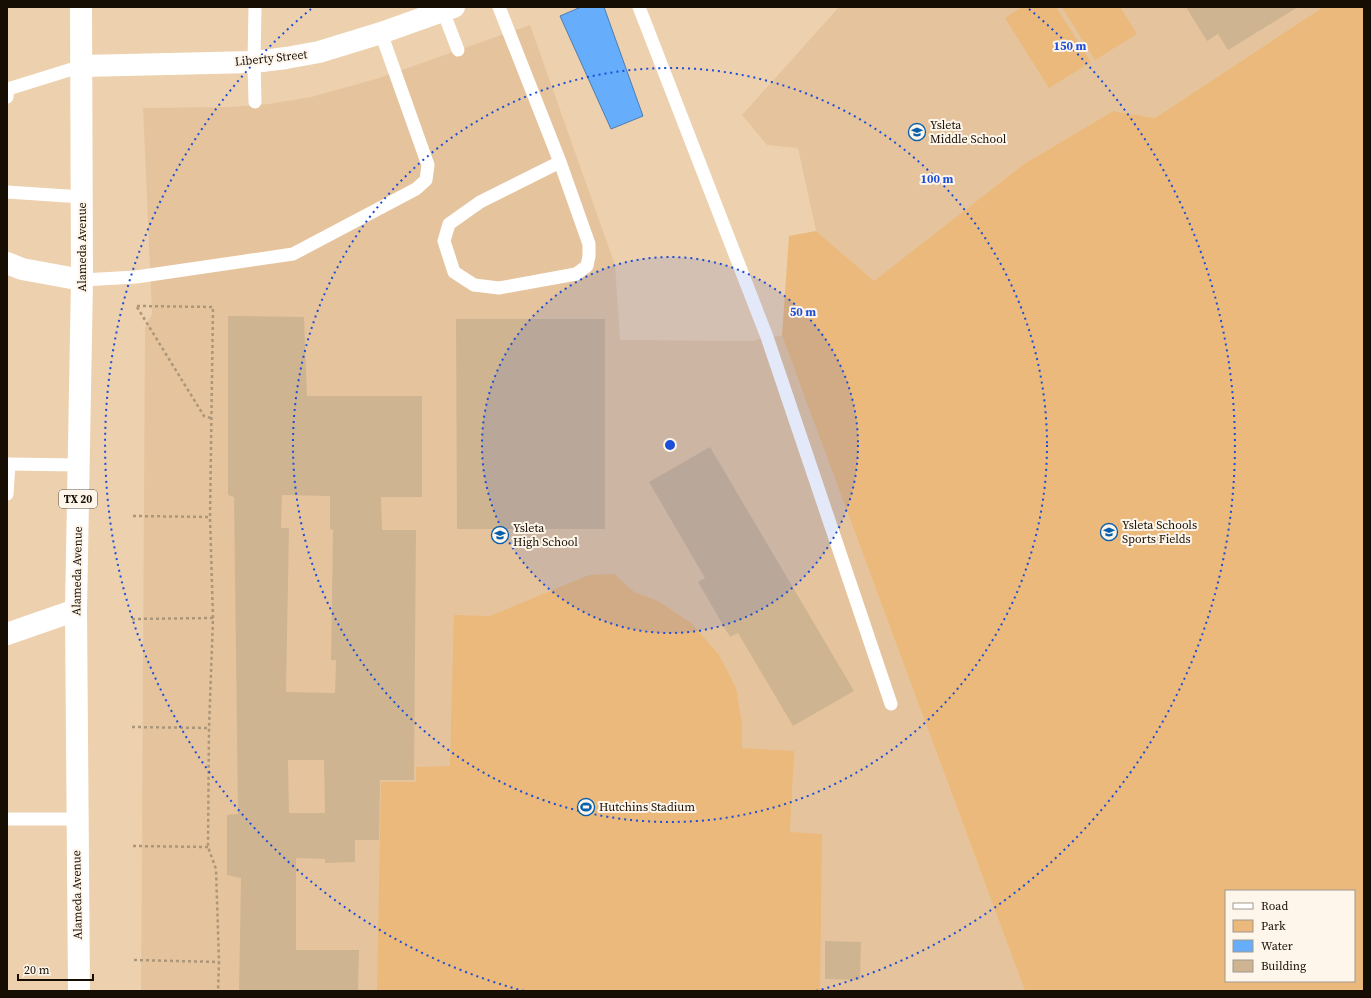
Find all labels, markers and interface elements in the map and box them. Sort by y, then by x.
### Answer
text: 150 m [1054,38,1087,54]
street label: Liberty Street [234,46,308,70]
place label: Ysleta Middle School [930,117,1007,147]
school or university icon: Ysleta Middle School [907,122,927,142]
text: 100 m [921,171,954,187]
street label: Alameda Avenue [74,202,90,292]
text: 50 m [790,304,816,320]
centre of rings [663,438,677,452]
road number: TX 20 [59,490,97,508]
place label: Ysleta Schools Sports Fields [1122,517,1197,547]
place label: Ysleta High School [513,520,578,550]
school or university icon: Ysleta Schools Sports Fields [1099,522,1119,542]
school or university icon: Ysleta High School [490,525,510,545]
street label: Alameda Avenue [68,526,86,616]
sports icon: Hutchins Stadium [576,797,596,817]
place label: Hutchins Stadium [599,799,695,815]
street label: Alameda Avenue [68,850,86,940]
legend [1225,890,1355,982]
text: Road [1261,898,1288,914]
text: Park [1261,918,1286,934]
text: Water [1261,938,1293,954]
scale bar [18,956,93,982]
text: Building [1261,958,1306,974]
text: 20 m [24,962,50,978]

